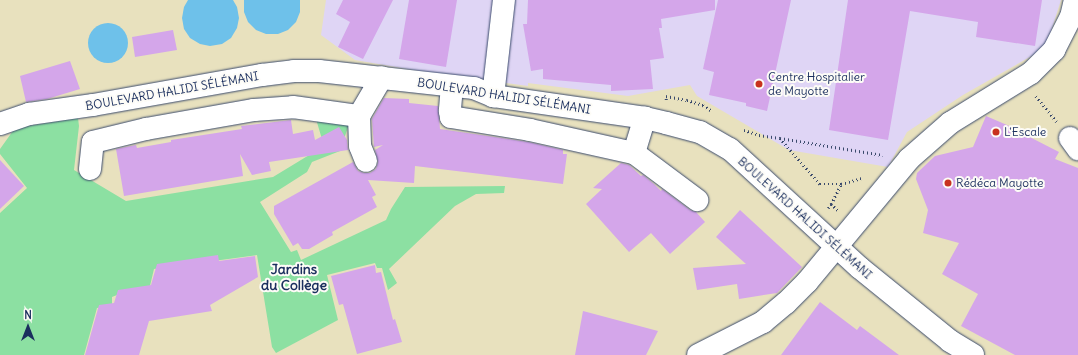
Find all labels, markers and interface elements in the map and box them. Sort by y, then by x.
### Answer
street label: BOULEVARD HALIDI SÉLÉMANI [84,69,260,113]
place label: Centre Hospitalier de Mayotte [768,70,865,98]
street label: BOULEVARD HALIDI SÉLÉMANI [416,75,592,117]
marker: Centre Hospitalier de Mayotte [753,78,765,90]
place label: L'Escale [1004,125,1046,139]
marker: L'Escale [991,127,1001,137]
street label: BOULEVARD HALIDI SÉLÉMANI [735,154,875,282]
place label: Rédéca Mayotte [956,176,1043,190]
marker: Rédéca Mayotte [943,178,953,188]
district label: Jardins du Collège [261,261,327,294]
north arrow [8,307,48,347]
text: N [24,308,32,322]

